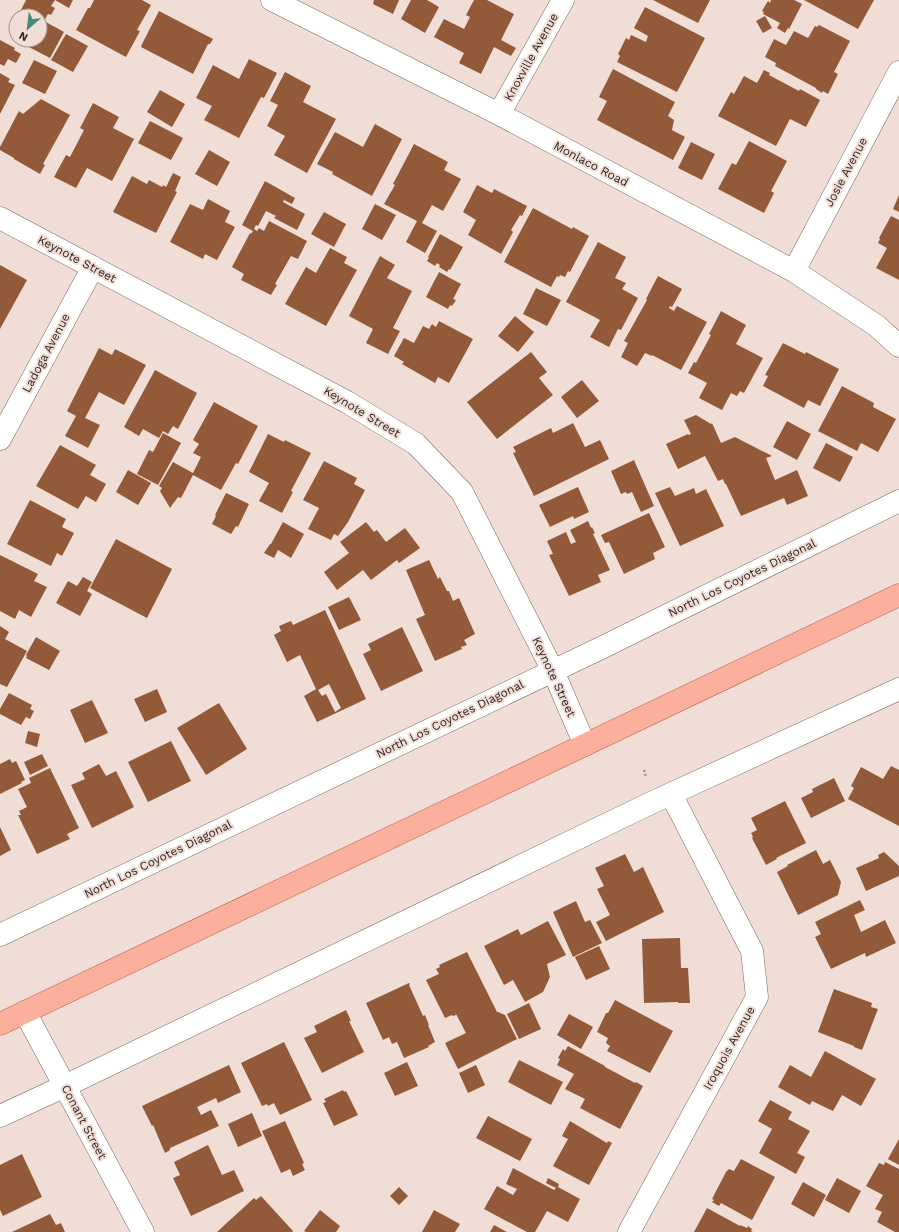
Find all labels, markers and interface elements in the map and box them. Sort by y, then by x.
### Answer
north arrow [8,8,48,48]
street label: Knoxville Avenue [501,11,561,103]
text: N [17,29,30,44]
street label: Josie Avenue [822,135,870,209]
street label: Monlaco Road [551,138,631,190]
street label: Keynote Street [35,232,119,286]
street label: Ladoga Avenue [19,311,73,395]
street label: Keynote Street [321,384,403,440]
street label: North Los Coyotes Diagonal [666,536,818,620]
street label: Keynote Street [529,635,579,719]
street label: North Los Coyotes Diagonal [374,677,526,761]
street label: North Los Coyotes Diagonal [82,817,234,901]
street label: Iroquois Avenue [700,1004,758,1092]
street label: Conant Street [59,1082,109,1162]

